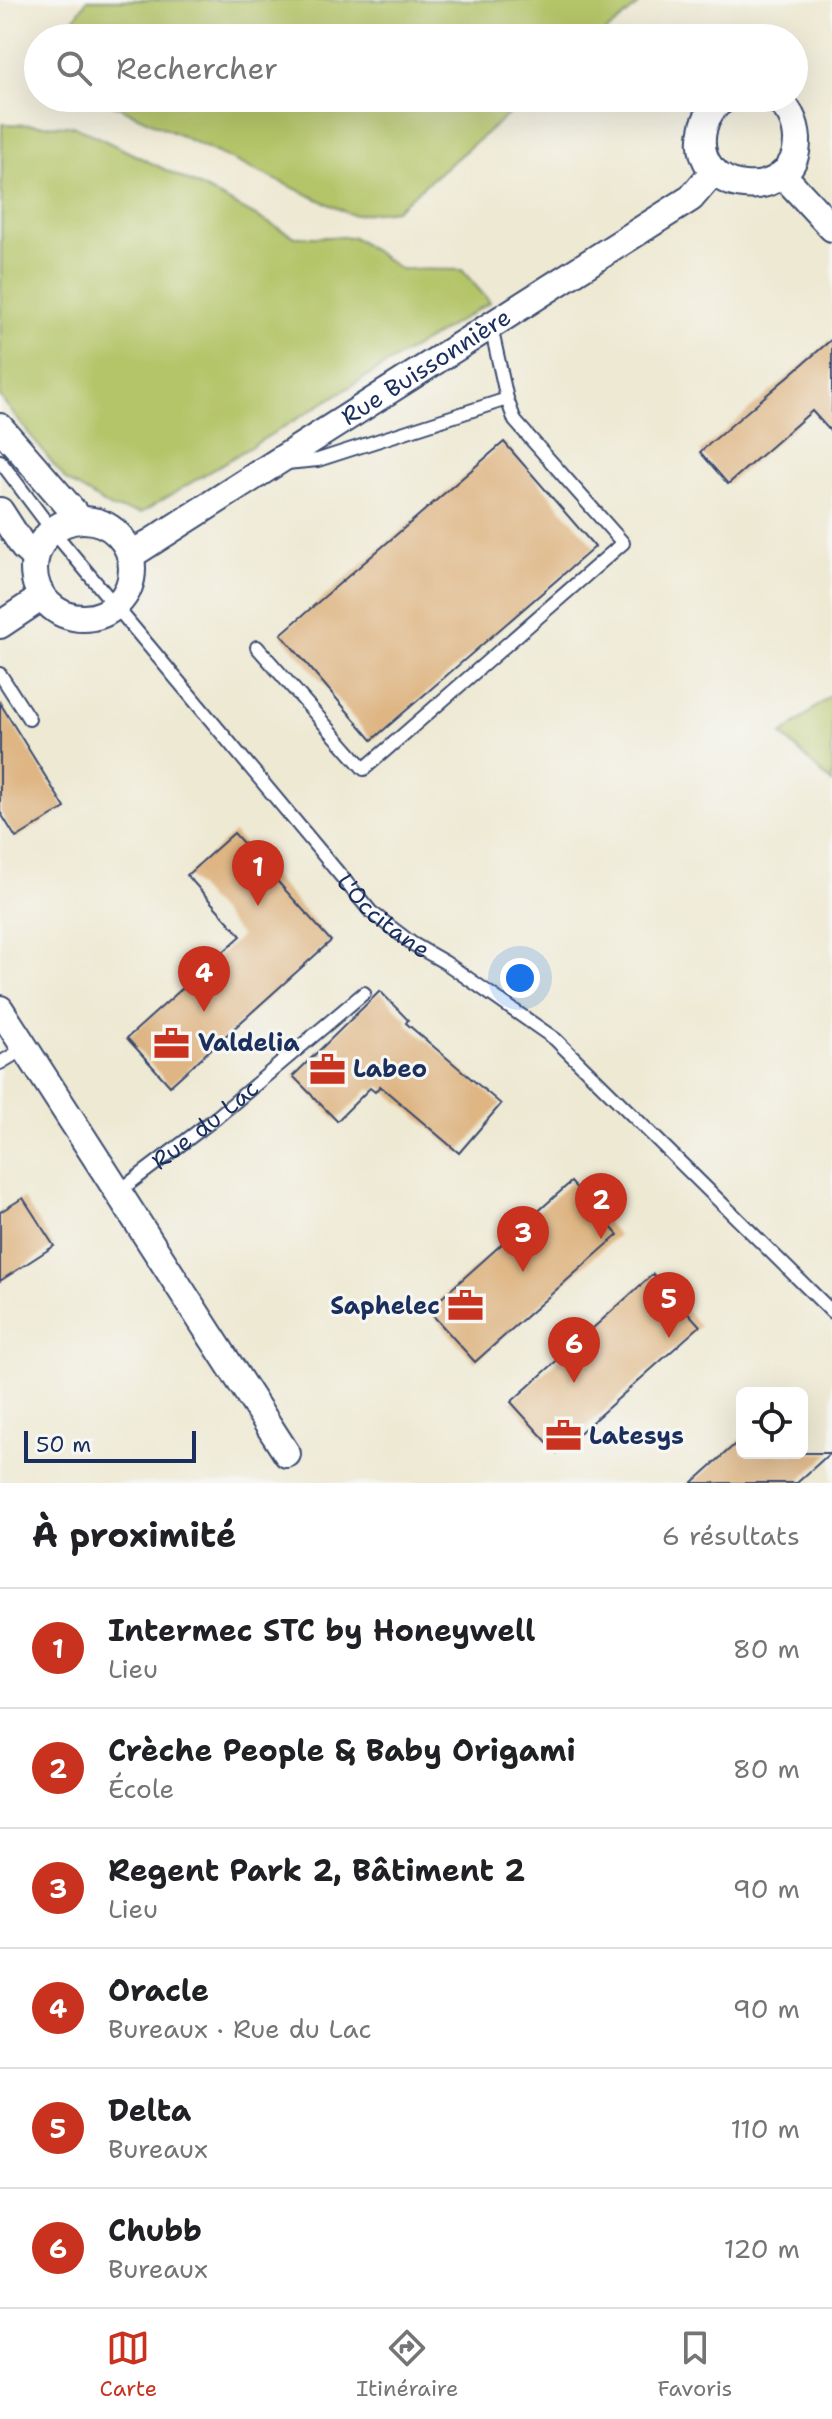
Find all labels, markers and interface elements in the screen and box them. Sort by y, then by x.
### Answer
search box [24,24,808,112]
icon: search [52,46,96,90]
text: Rechercher [116,48,278,89]
street label: Rue Buissonnière [335,301,517,433]
pin: 1 [232,840,284,906]
street label: L'Occitane [329,867,435,966]
pin: 4 [178,946,230,1012]
your location [500,958,540,998]
office icon: Valdelia [153,1024,191,1062]
place label: Valdelia [198,1027,300,1059]
office icon: Labeo [308,1050,346,1088]
place label: Labeo [353,1053,427,1085]
street label: Rue du Lac [145,1073,265,1177]
pin: 2 [575,1173,627,1239]
pin: 3 [497,1206,549,1272]
pin: 5 [643,1272,695,1338]
office icon: Saphelec [447,1287,485,1325]
place label: Saphelec [330,1290,440,1322]
pin: 6 [548,1317,600,1383]
map controls [736,1387,808,1459]
button: locate [736,1387,808,1459]
office icon: Latesys [544,1417,582,1455]
place label: Latesys [589,1420,684,1452]
scale bar [24,1427,196,1463]
text: 50 m [36,1430,91,1459]
text: À proximité [32,1512,236,1558]
text: 6 résultats [662,1518,800,1553]
text: Intermec STC by Honeywell [108,1610,535,1651]
text: 1 [52,1631,64,1666]
text: 80 m [733,1631,800,1666]
text: Lieu [108,1651,158,1686]
text: Crèche People & Baby Origami [108,1730,576,1771]
text: 2 [49,1751,67,1786]
text: 80 m [733,1751,800,1786]
text: École [108,1771,174,1806]
text: Regent Park 2, Bâtiment 2 [108,1850,525,1891]
text: 3 [49,1871,67,1906]
text: 90 m [733,1871,800,1906]
text: Lieu [108,1891,158,1926]
text: Oracle [108,1970,209,2011]
text: 4 [49,1991,67,2026]
text: 90 m [733,1991,800,2026]
text: Bureaux · Rue du Lac [108,2011,372,2046]
text: Delta [108,2090,191,2131]
text: 5 [50,2111,66,2146]
text: 110 m [730,2111,800,2146]
text: Bureaux [108,2131,208,2166]
text: Chubb [108,2210,202,2251]
text: 6 [49,2231,67,2266]
text: 120 m [724,2231,800,2266]
text: Bureaux [108,2251,208,2286]
tab: Carte [99,2326,157,2403]
tab: Itinéraire [356,2326,458,2403]
tab: Favoris [657,2326,732,2403]

